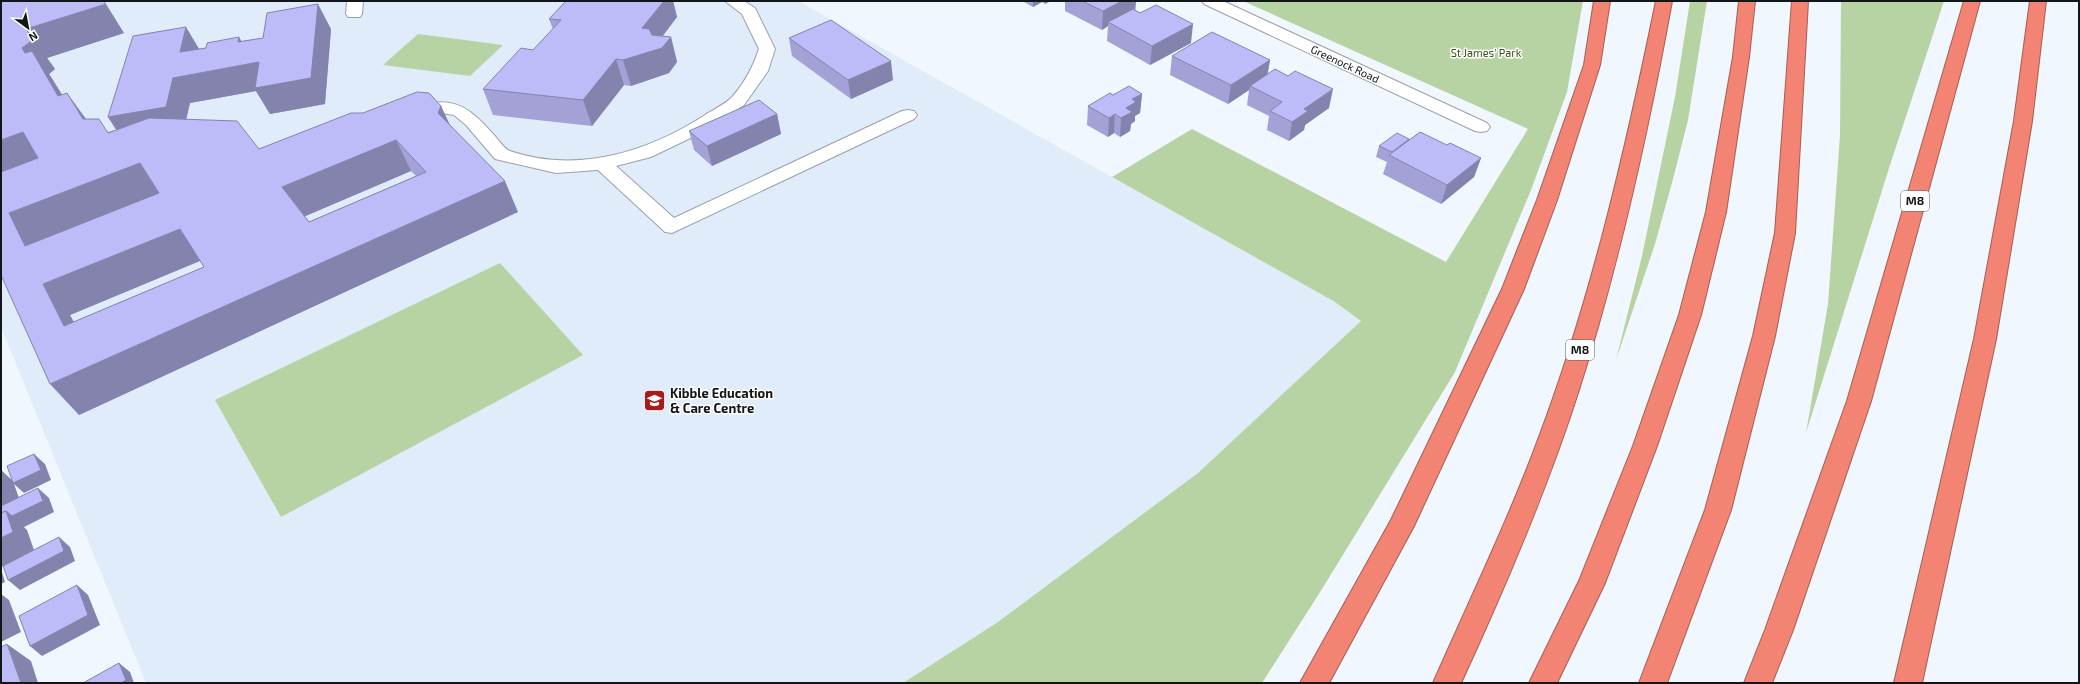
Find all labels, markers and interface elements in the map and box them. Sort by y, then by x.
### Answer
north arrow [8,8,48,48]
text: N [27,29,40,45]
street label: Greenock Road [1309,42,1382,85]
park label: St James' Park [1451,46,1522,59]
road number: M8 [1901,191,1929,211]
road number: M8 [1566,340,1594,360]
place label: Kibble Education & Care Centre [670,385,773,416]
school or university icon: Kibble Education & Care Centre [641,387,667,413]

